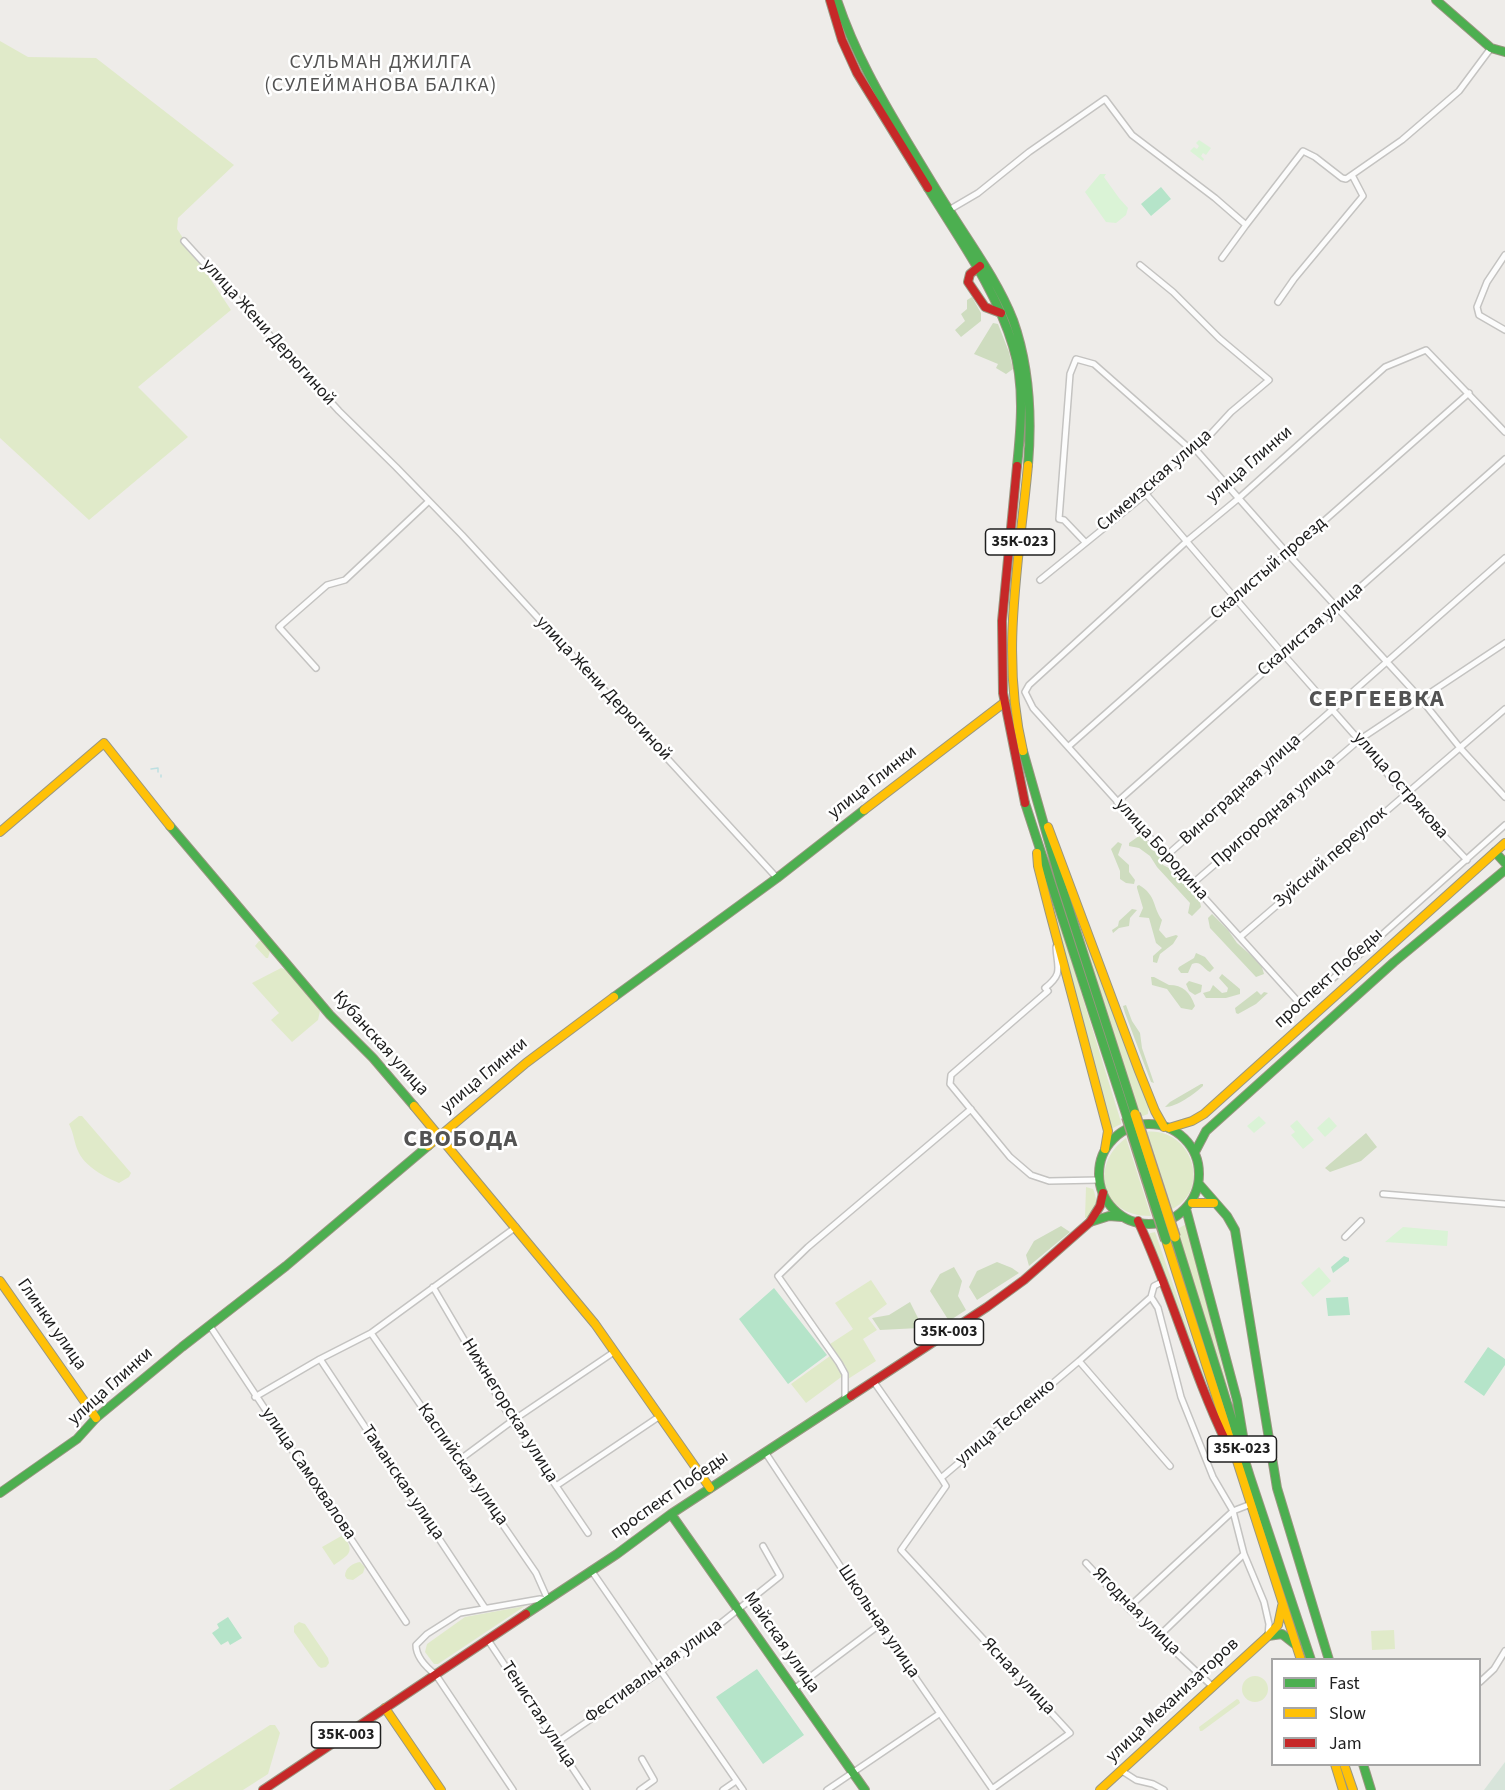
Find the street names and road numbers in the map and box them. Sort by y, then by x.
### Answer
street label: улица Жени Дерюгиной [196,255,340,411]
street label: улица Глинки [1203,422,1297,508]
street label: Симеизская улица [1093,425,1217,537]
street label: Скалистый проезд [1207,513,1331,625]
road number: 35К-023 [986,529,1054,555]
street label: Скалистая улица [1254,578,1368,682]
street label: улица Жени Дерюгиной [530,612,676,766]
street label: улица Острякова [1348,728,1452,844]
street label: Виноградная улица [1176,730,1306,850]
street label: улица Глинки [824,742,922,824]
street label: Пригородная улица [1208,753,1340,873]
street label: улица Бородина [1110,795,1212,905]
street label: Зуйский переулок [1270,803,1392,913]
street label: проспект Победы [1270,924,1388,1034]
street label: Кубанская улица [327,987,433,1101]
street label: улица Глинки [437,1033,533,1119]
street label: Глинки улица [12,1275,90,1375]
road number: 35К-003 [914,1319,984,1345]
street label: Нижнегорская улица [456,1335,562,1487]
street label: улица Глинки [64,1343,158,1431]
street label: улица Тесленко [952,1375,1060,1471]
street label: Каспийская улица [412,1400,512,1530]
street label: улица Самохвалова [256,1404,360,1544]
street label: Таманская улица [356,1421,448,1545]
road number: 35К-023 [1208,1436,1276,1462]
street label: проспект Победы [607,1447,733,1545]
street label: Школьная улица [832,1561,924,1683]
street label: Ягодная улица [1087,1563,1185,1661]
street label: Майская улица [738,1588,824,1698]
street label: Фестивальная улица [581,1615,727,1729]
street label: Ясная улица [977,1634,1059,1720]
street label: улица Механизаторов [1102,1634,1244,1768]
street label: Тенистая улица [496,1658,580,1772]
road number: 35К-003 [312,1722,380,1748]

